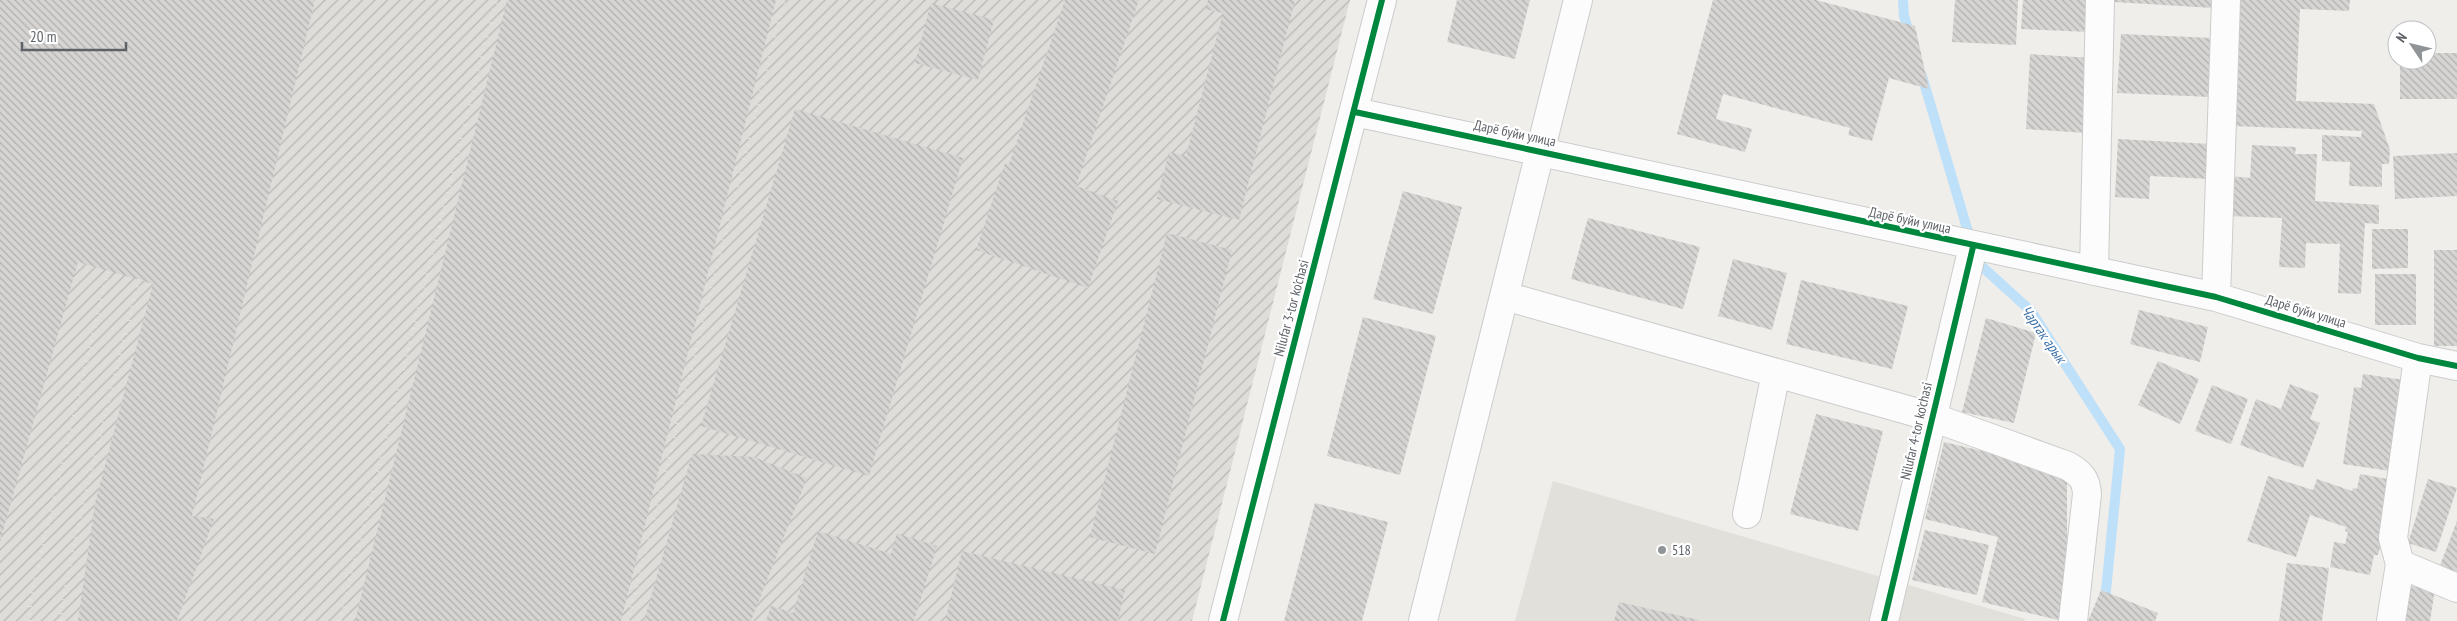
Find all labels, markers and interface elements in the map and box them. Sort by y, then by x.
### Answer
scale bar [22,20,126,52]
north arrow [2387,20,2437,70]
text: 20 m [30,27,56,46]
text: N [2392,29,2411,46]
street label: Дарё буйи улица [1472,116,1558,150]
street label: Дарё буйи улица [1867,203,1953,237]
street label: Nilufar 3-tor ko'chasi [1269,258,1313,358]
street label: Дарё буйи улица [2264,290,2348,332]
water label: Чартак арык [2017,302,2072,368]
street label: Nilufar 4-tor ko'chasi [1896,381,1936,481]
place label: 518 [1672,541,1691,559]
marker: 518 [1656,544,1668,556]

